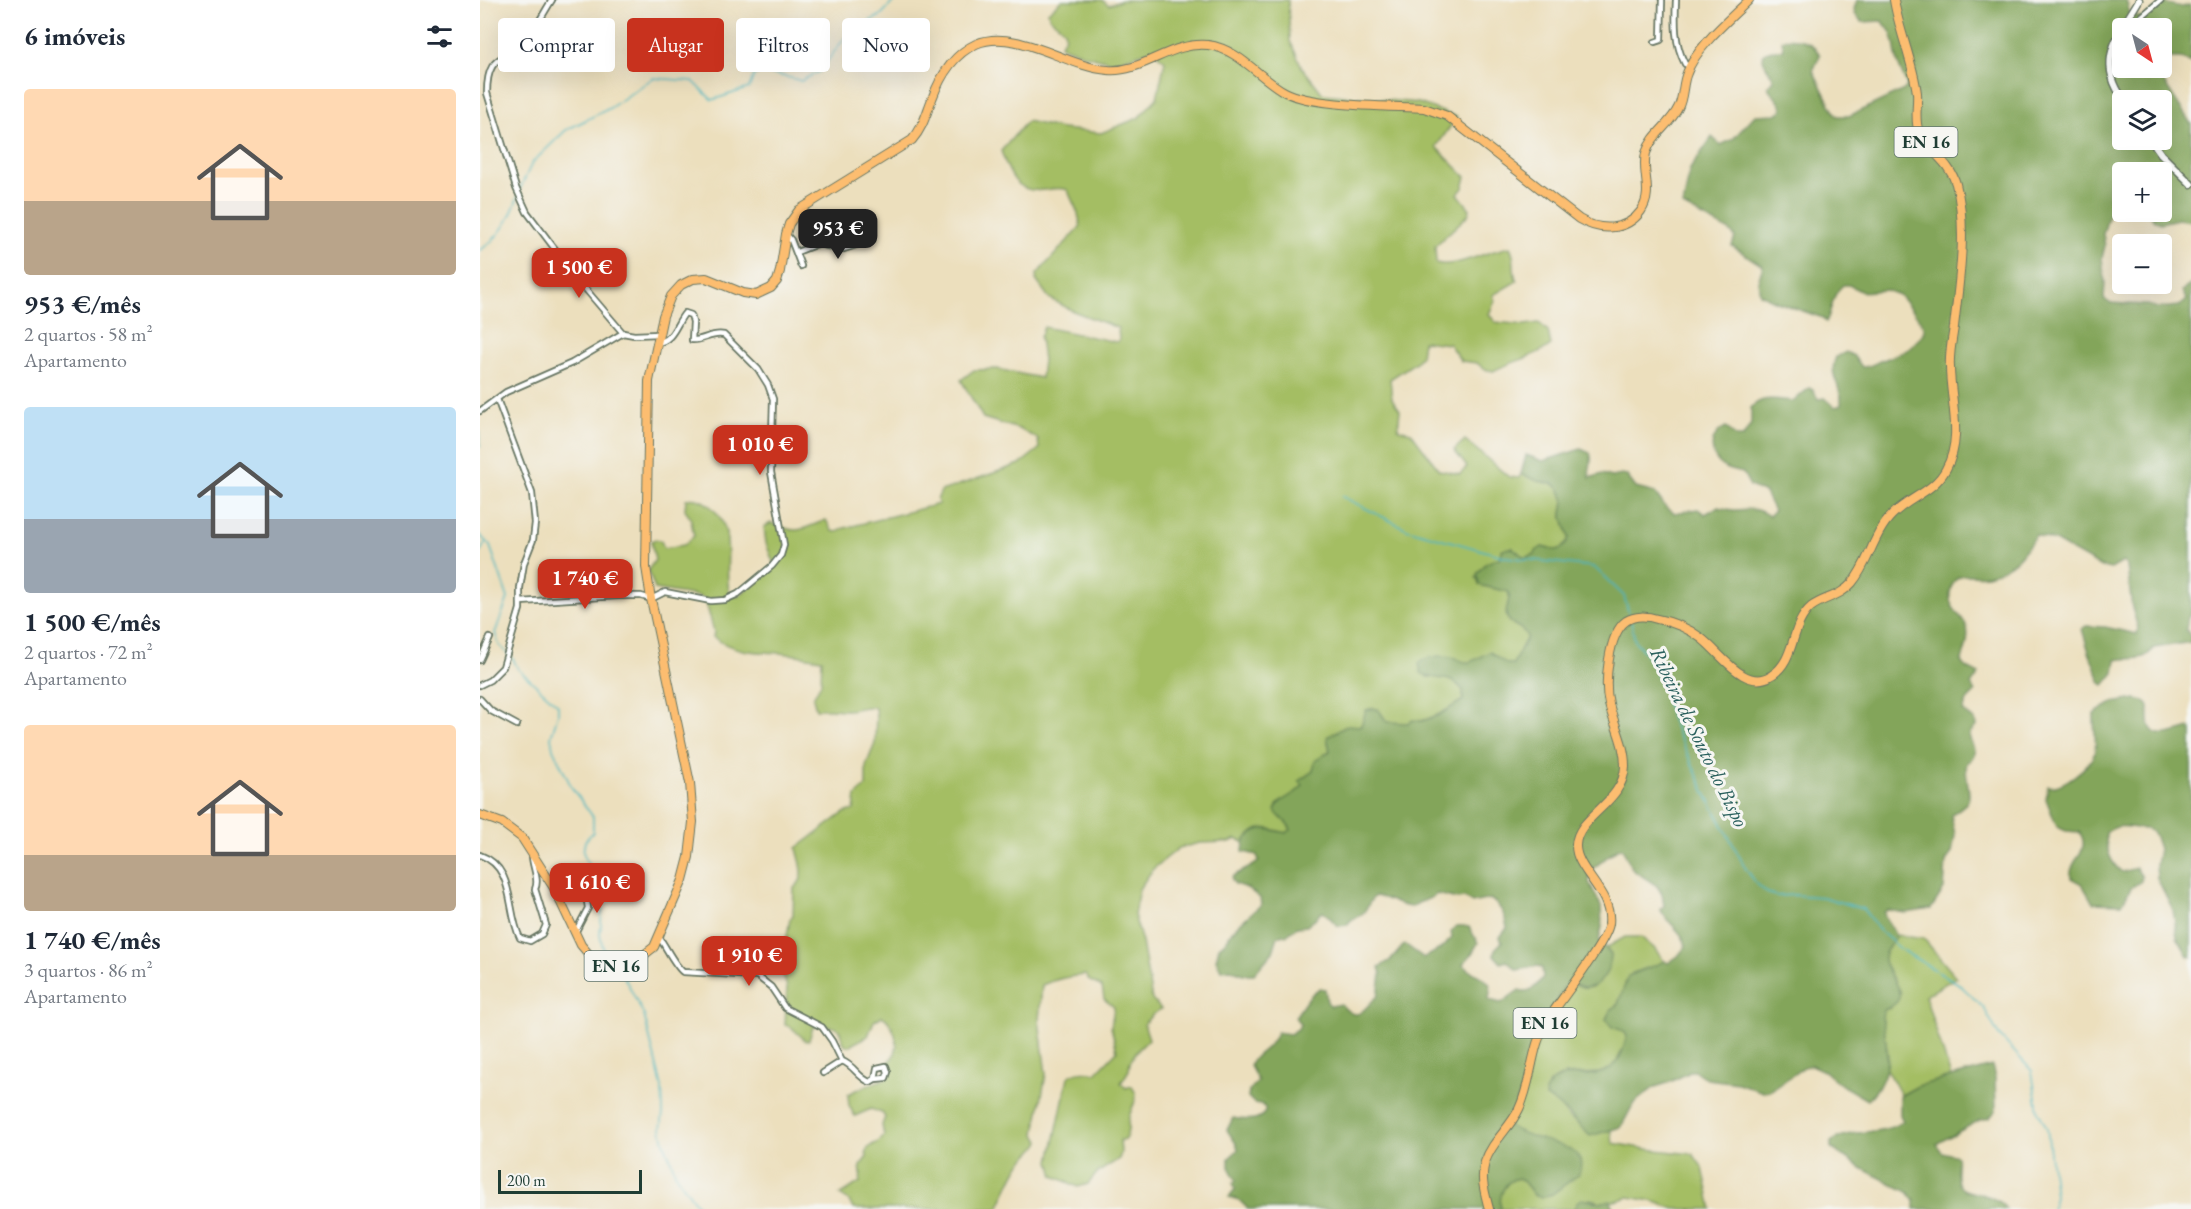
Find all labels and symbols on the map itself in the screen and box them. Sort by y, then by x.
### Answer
north arrow [2112,18,2172,78]
road number: EN 16 [1894,127,1958,157]
pin: 953 € [796,209,880,260]
pin: 1 500 € [524,248,634,299]
pin: 1 010 € [705,425,815,476]
pin: 1 740 € [530,559,640,610]
water label: Ribeira de Souto do Bispo [1644,642,1755,831]
pin: 1 610 € [542,863,652,914]
pin: 1 910 € [694,936,804,987]
road number: EN 16 [584,951,648,981]
road number: EN 16 [1514,1008,1576,1038]
scale bar [498,1167,642,1194]

